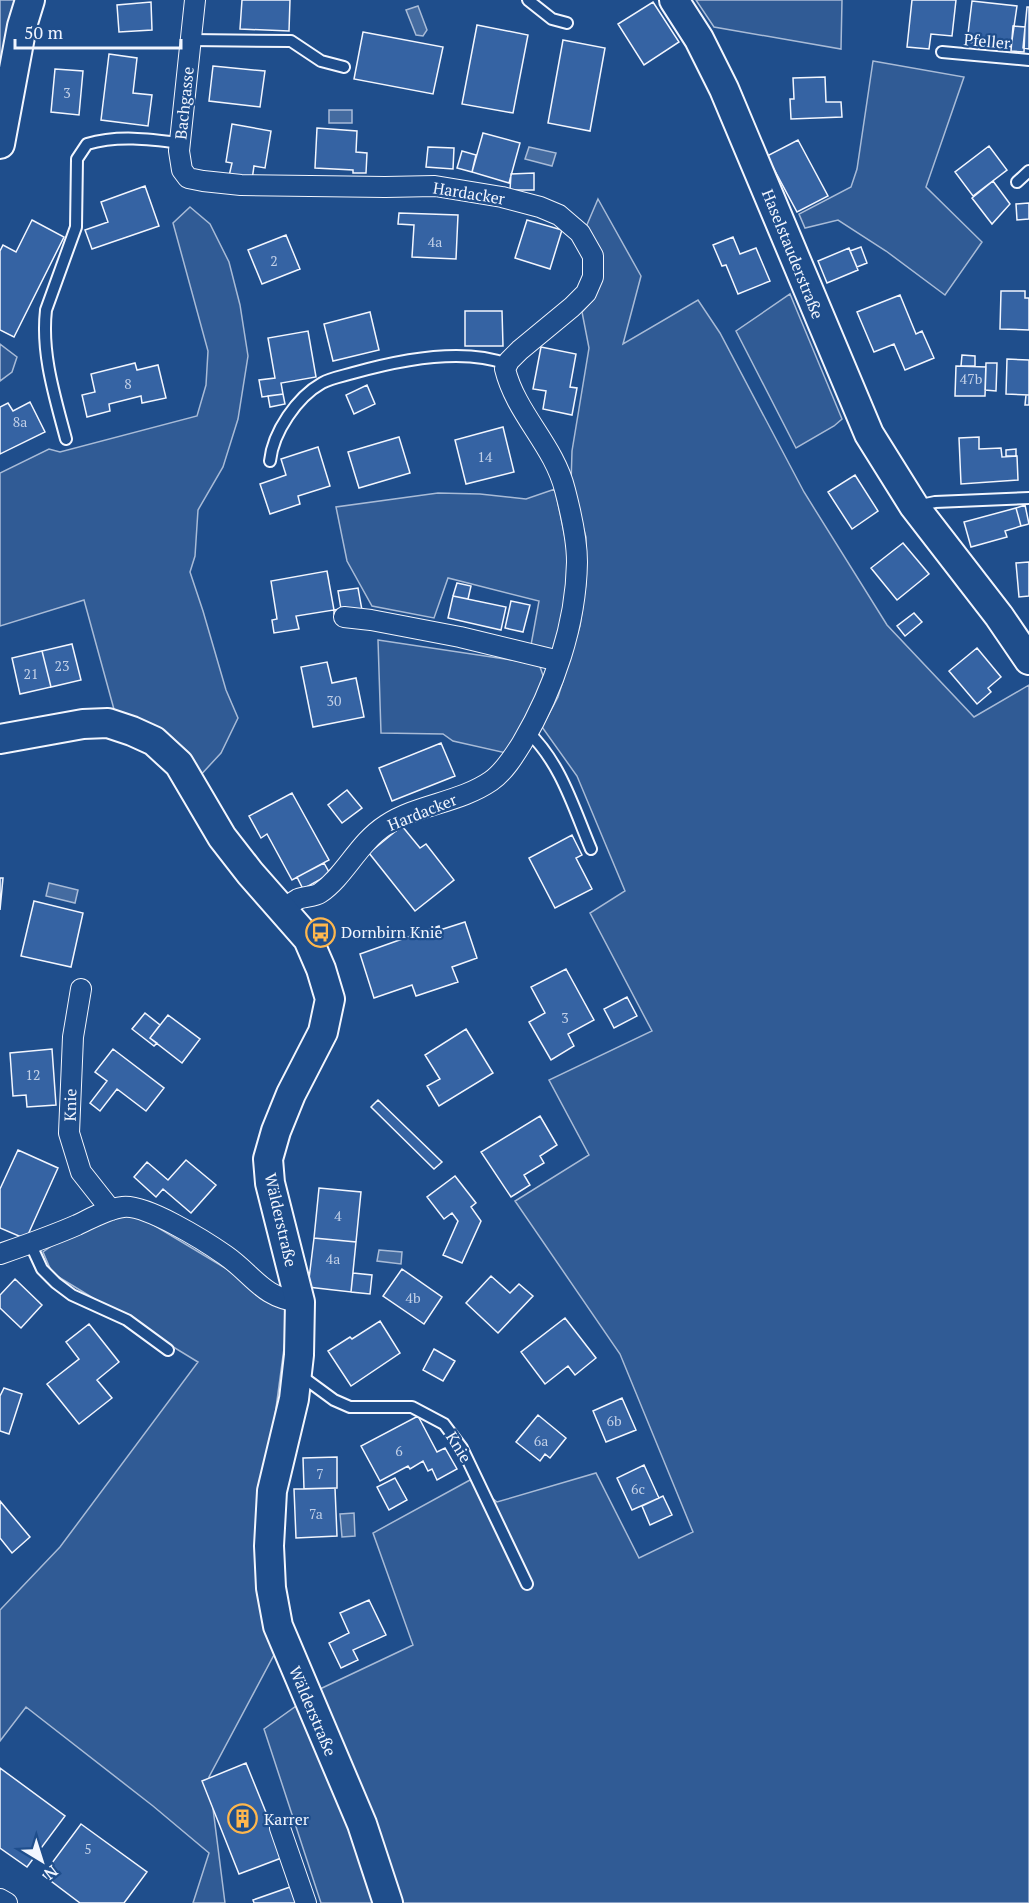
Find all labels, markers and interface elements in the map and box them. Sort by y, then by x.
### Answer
scale bar [15,12,182,50]
text: 50 m [24,20,64,44]
street label: Pfeller [963,28,1012,54]
street label: Bachgasse [169,65,199,141]
house number: 3 [63,83,71,102]
street label: Hardacker [431,176,507,210]
street label: Haselstauderstraße [757,186,829,322]
house number: 4a [428,232,442,251]
house number: 2 [270,251,278,270]
house number: 47b [960,369,983,388]
house number: 8 [124,374,132,393]
house number: 8a [13,412,27,431]
house number: 14 [478,447,493,466]
house number: 23 [55,656,69,675]
house number: 21 [24,664,38,683]
house number: 30 [327,691,341,710]
street label: Hardacker [384,788,461,836]
bus stop icon: Dornbirn Knie [304,916,336,948]
place label: Dornbirn Knie [341,921,443,943]
house number: 3 [561,1008,569,1027]
house number: 12 [26,1065,40,1084]
street label: Knie [59,1088,81,1122]
street label: Wälderstraße [260,1171,302,1269]
house number: 4 [334,1206,342,1225]
house number: 4a [326,1249,340,1268]
house number: 4b [405,1288,421,1307]
house number: 6b [606,1411,622,1430]
street label: Knie [441,1427,477,1467]
house number: 6a [534,1431,548,1450]
house number: 6 [395,1441,403,1460]
house number: 7 [316,1464,324,1483]
house number: 6c [631,1479,645,1498]
house number: 7a [309,1504,323,1523]
street label: Wälderstraße [284,1663,342,1759]
building icon: Karrer [227,1803,259,1835]
place label: Karrer [264,1808,310,1830]
north arrow [12,1831,72,1891]
house number: 5 [84,1839,92,1858]
text: N [40,1860,63,1885]

